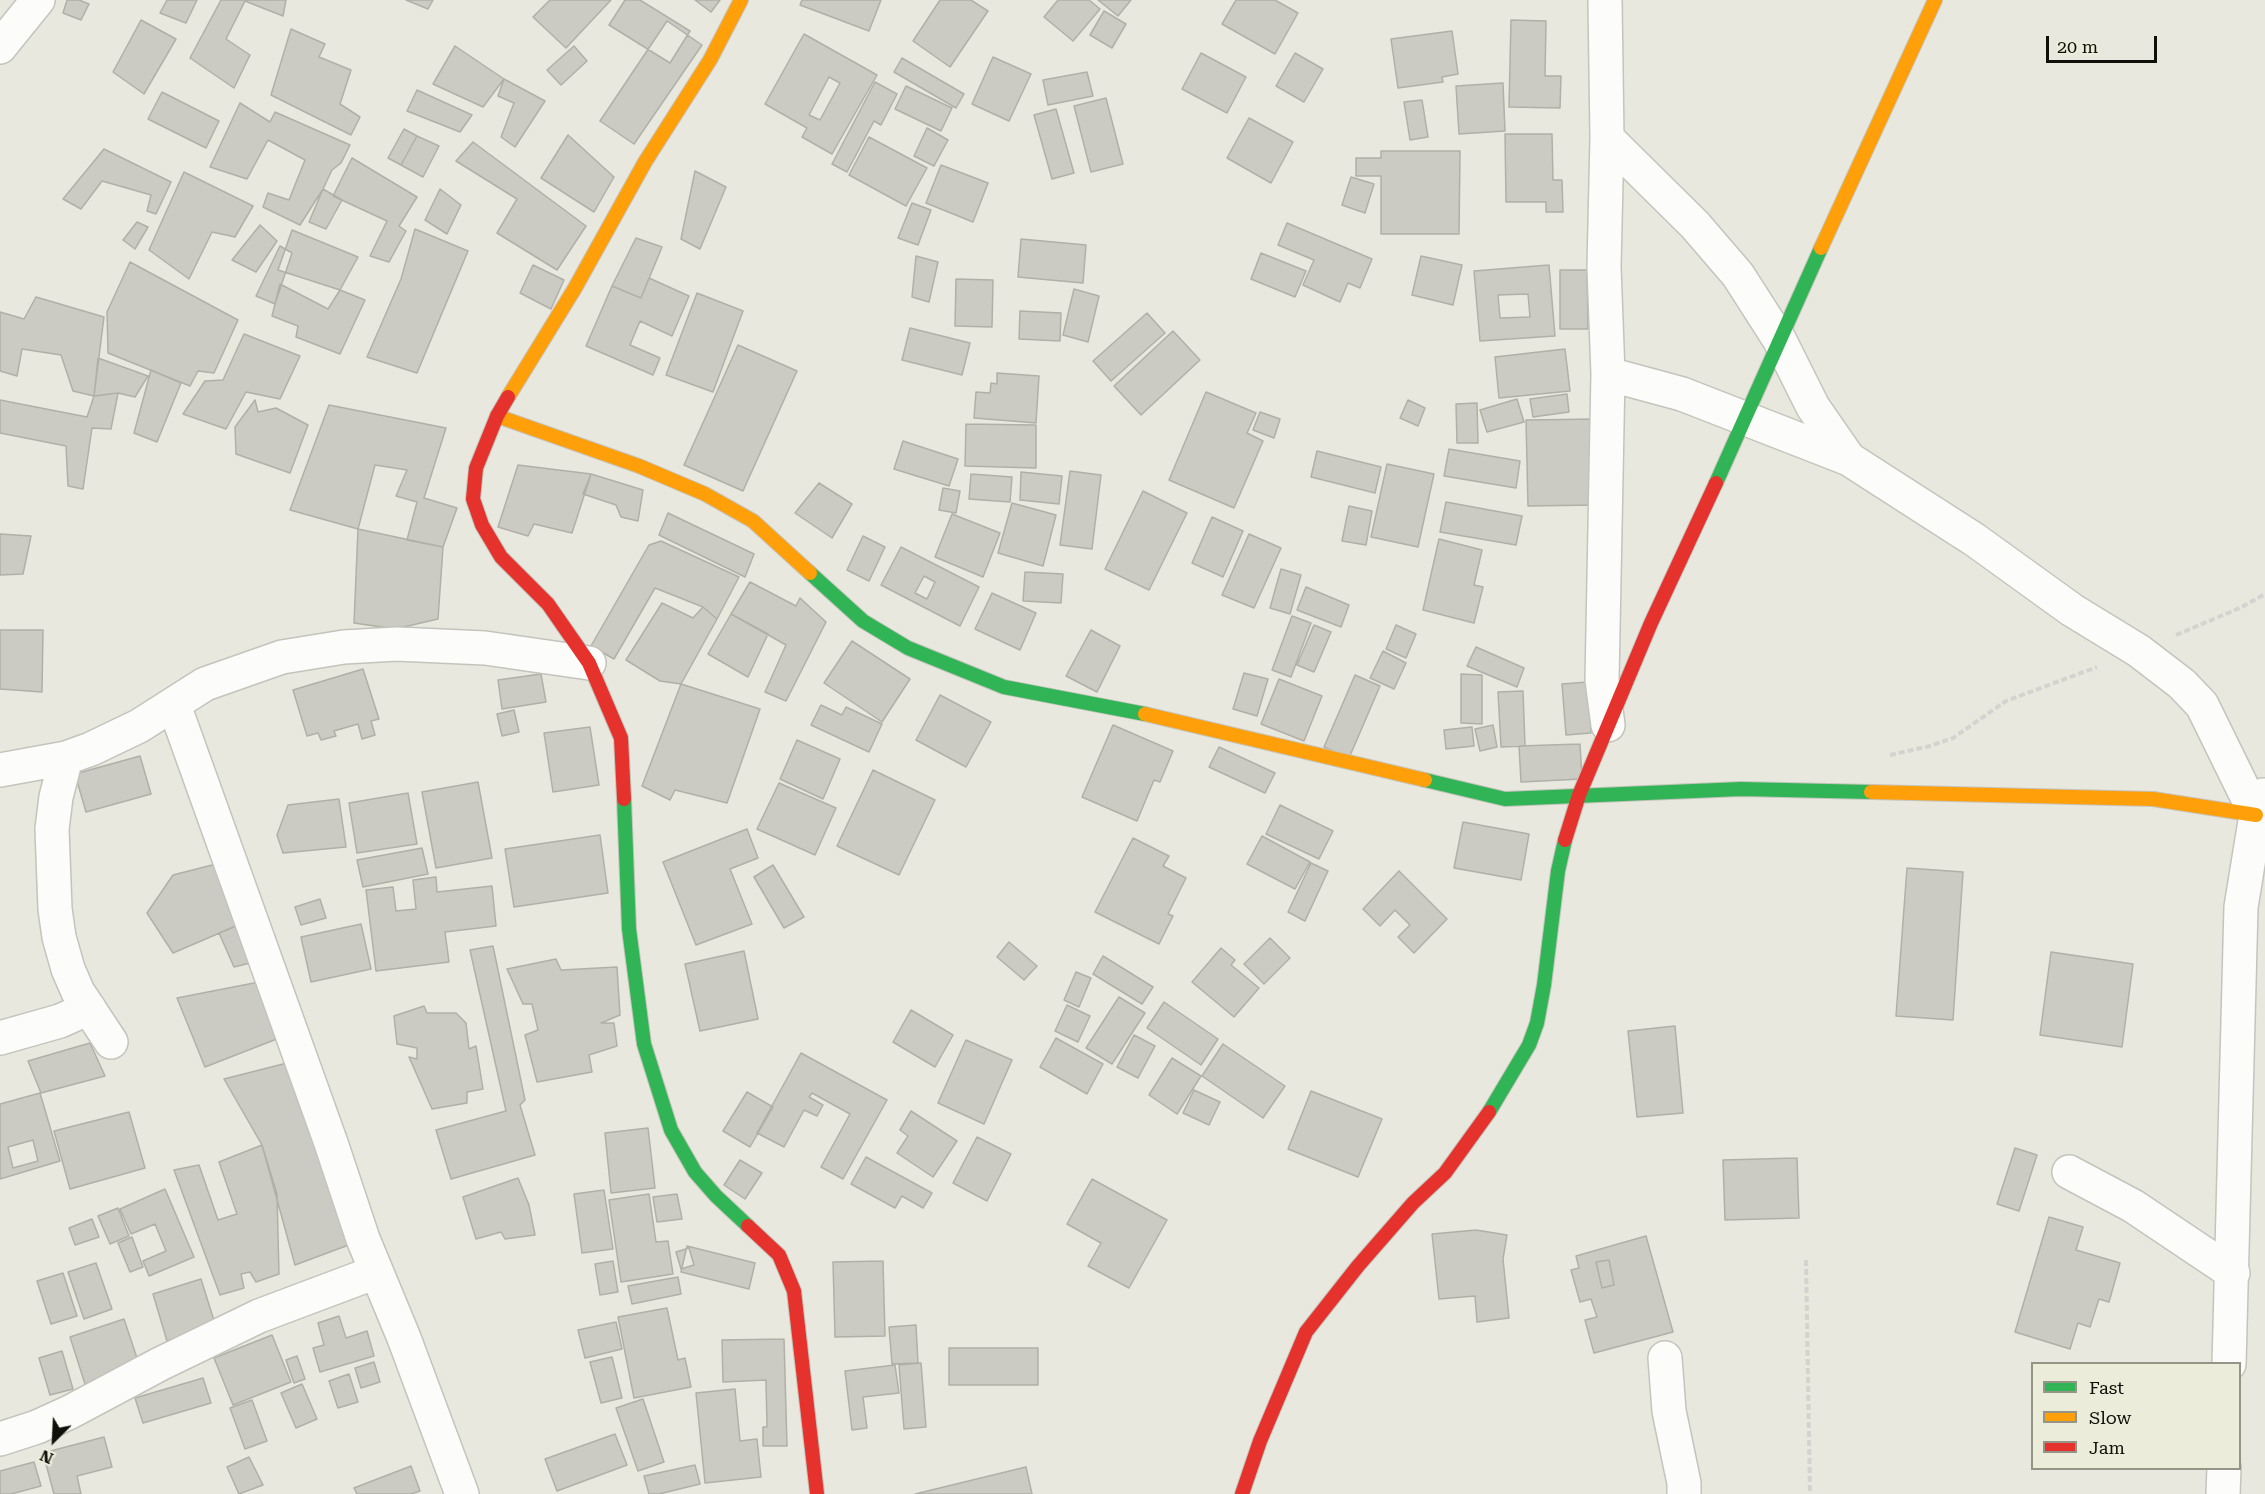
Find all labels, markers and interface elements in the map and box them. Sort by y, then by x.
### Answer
scale bar [2049,24,2160,62]
text: 20 m [2057,36,2098,57]
legend [2031,1362,2241,1470]
text: Fast [2089,1377,2124,1398]
text: Slow [2089,1407,2131,1428]
north arrow [24,1410,84,1470]
text: Jam [2089,1437,2125,1458]
text: N [37,1446,56,1468]

